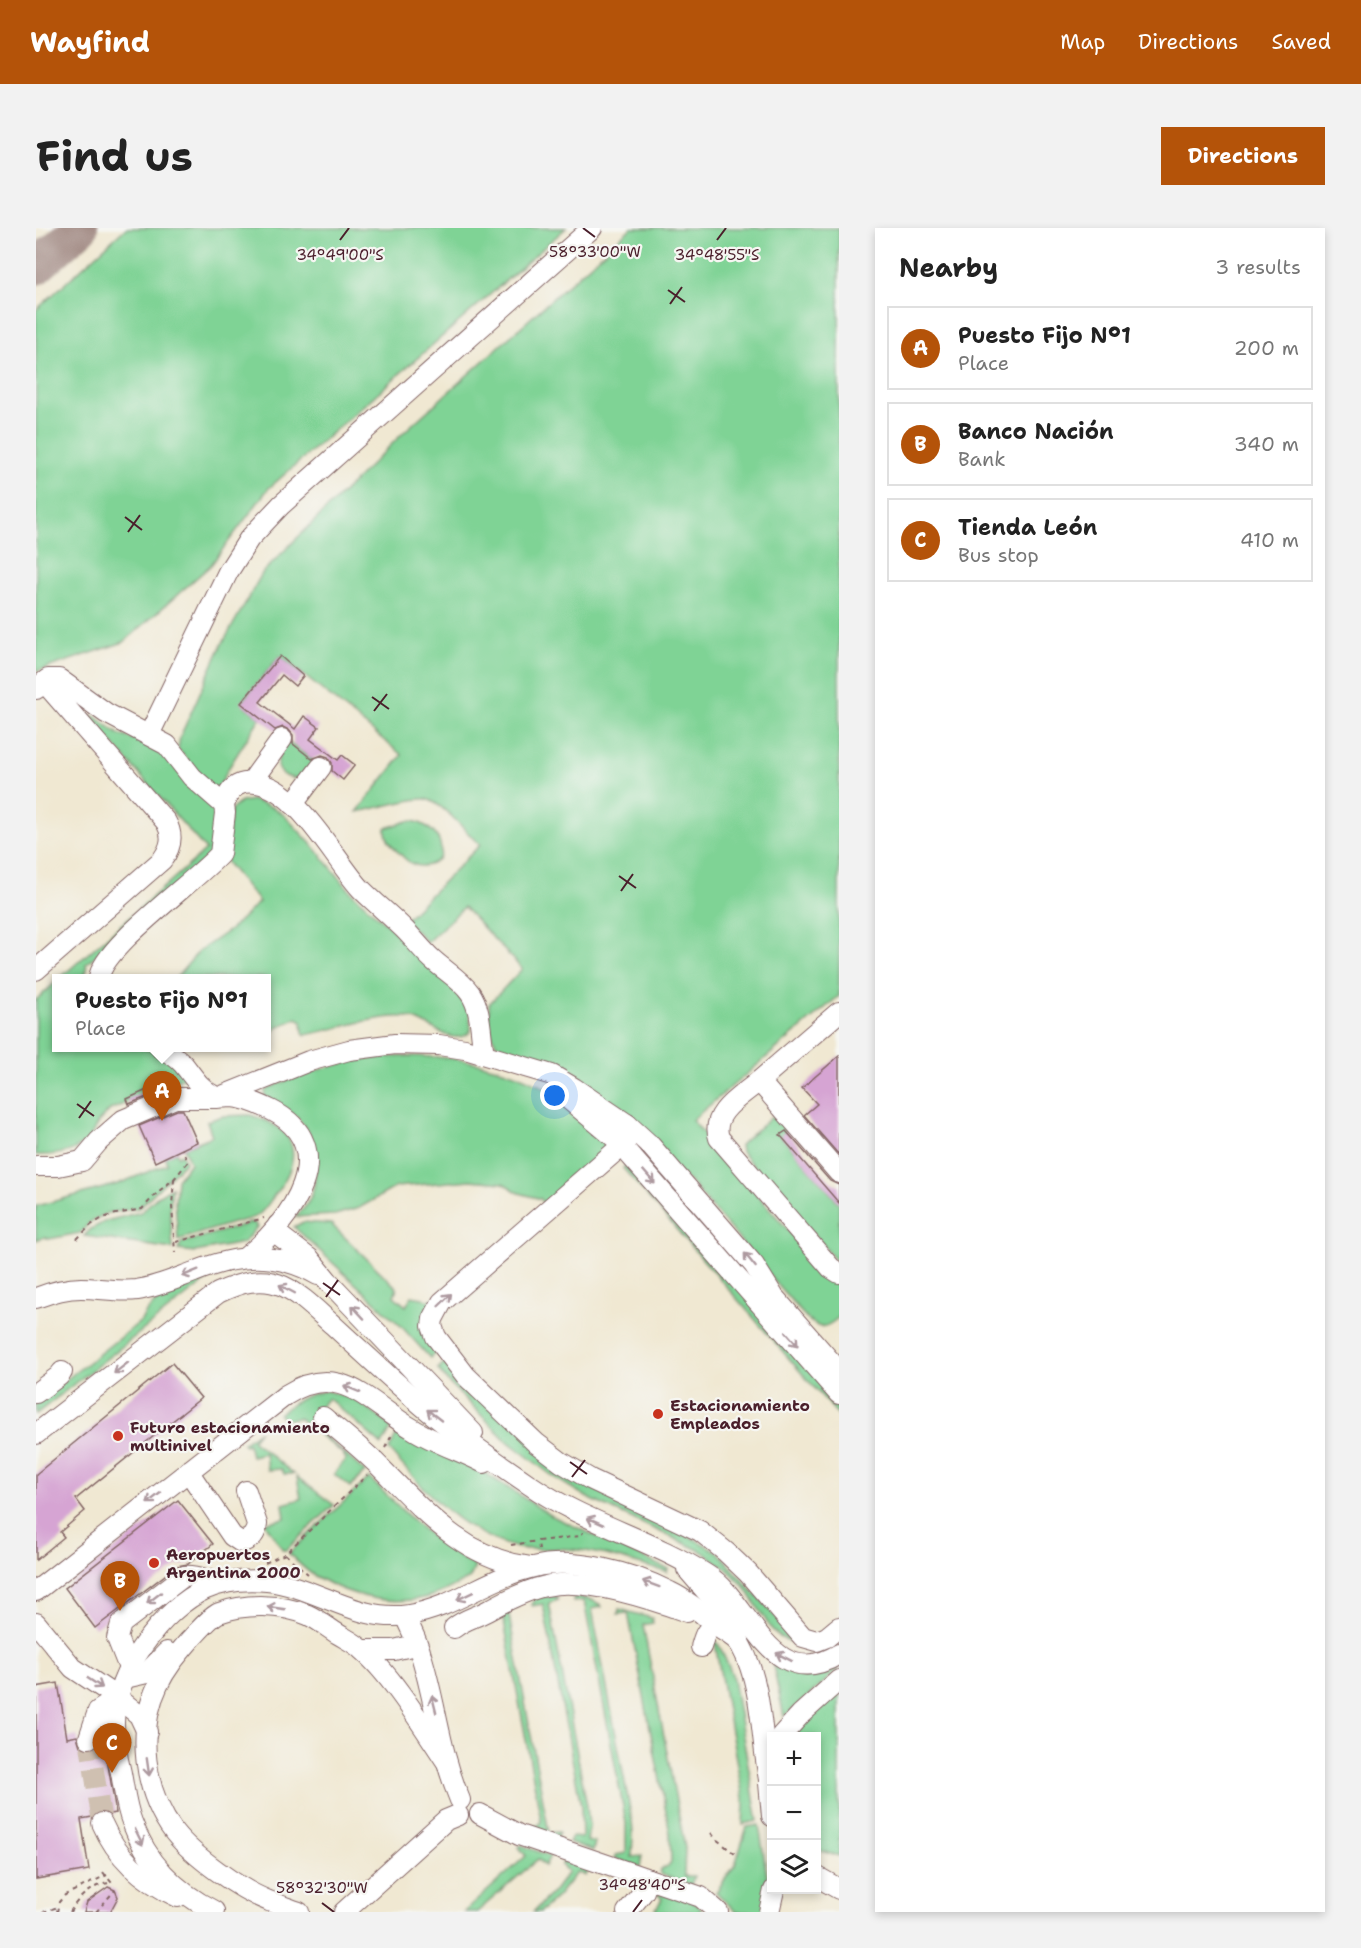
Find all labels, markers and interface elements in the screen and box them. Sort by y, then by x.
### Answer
text: Wayfind [30,23,150,61]
text: Map [1060,28,1105,56]
text: Directions [1138,28,1238,56]
text: Saved [1271,28,1331,56]
button: Directions [1161,127,1325,185]
text: Find us [36,128,193,184]
text: 58°33'00"W [549,242,641,262]
text: 34°49'00"S [296,245,384,265]
text: 34°48'55"S [675,245,759,265]
text: Nearby [899,250,998,285]
text: 3 results [1215,254,1301,280]
text: Puesto Fijo N°1 [958,321,1131,350]
text: A [913,335,928,361]
text: 200 m [1234,335,1299,361]
text: Place [958,350,1009,376]
text: Banco Nación [958,417,1114,446]
text: B [914,431,927,457]
text: 340 m [1234,431,1299,457]
text: Bank [958,446,1006,472]
text: Tienda León [958,513,1097,542]
text: C [914,527,927,553]
text: 410 m [1240,527,1299,553]
text: Bus stop [958,542,1039,568]
popup [52,974,271,1052]
text: Puesto Fijo N°1 [75,986,248,1015]
text: Place [75,1015,126,1041]
pin: A [142,1072,182,1121]
your location [540,1081,569,1110]
one-way arrow [643,1169,656,1185]
one-way arrow [743,1253,756,1269]
one-way arrow [182,1268,200,1279]
one-way arrow [278,1283,296,1294]
one-way arrow [438,1293,453,1307]
one-way arrow [352,1305,366,1320]
one-way arrow [785,1331,799,1346]
one-way arrow [113,1361,129,1374]
one-way arrow [343,1383,361,1394]
place label: Estacionamiento Empleados [670,1395,810,1434]
marker: Estacionamiento Empleados [651,1407,665,1421]
one-way arrow [427,1409,443,1422]
place label: Futuro estacionamiento multinivel [130,1417,330,1456]
marker: Futuro estacionamiento multinivel [111,1429,125,1443]
one-way arrow [146,1491,162,1504]
one-way arrow [587,1515,605,1526]
place label: Aeropuertos Argentina 2000 [166,1544,301,1583]
marker: Aeropuertos Argentina 2000 [147,1556,161,1570]
pin: B [100,1562,140,1611]
one-way arrow [642,1578,661,1589]
one-way arrow [457,1590,474,1602]
one-way arrow [146,1591,162,1604]
one-way arrow [266,1603,286,1614]
one-way arrow [775,1650,793,1662]
one-way arrow [86,1677,103,1689]
one-way arrow [427,1695,439,1714]
pin: C [92,1724,132,1773]
map controls [767,1732,821,1894]
button: + [767,1732,821,1786]
one-way arrow [143,1757,154,1777]
button: − [767,1786,821,1840]
one-way arrow [133,1827,145,1845]
button: layers [767,1840,821,1894]
text: 34°48'40"S [598,1875,686,1895]
text: 58°32'30"W [276,1878,368,1898]

